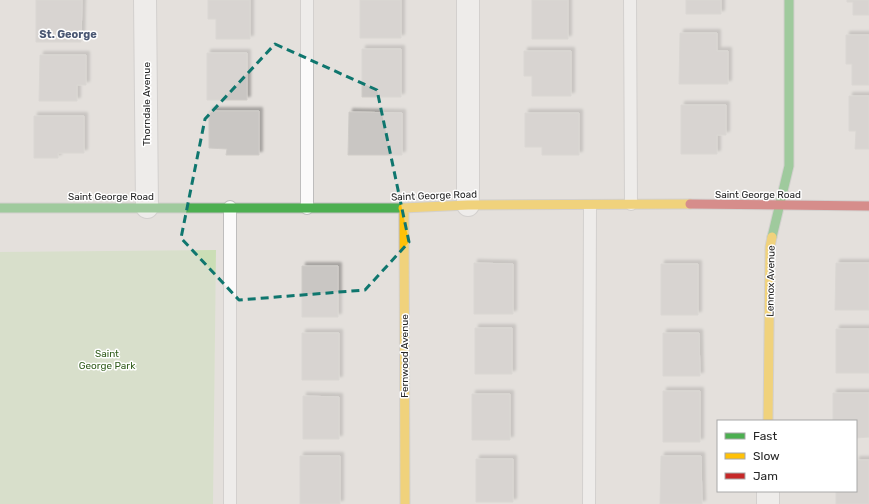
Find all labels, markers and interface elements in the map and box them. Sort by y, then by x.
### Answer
district label: St. George [39,28,97,41]
street label: Thorndale Avenue [141,62,153,146]
street label: Saint George Road [391,188,477,203]
street label: Saint George Road [715,189,801,201]
street label: Saint George Road [68,191,154,203]
street label: Lennox Avenue [764,245,778,317]
street label: Fernwood Avenue [399,314,411,398]
park label: Saint George Park [79,348,136,372]
legend [717,420,857,492]
text: Fast [753,429,777,443]
text: Slow [753,449,780,463]
text: Jam [753,469,778,483]

